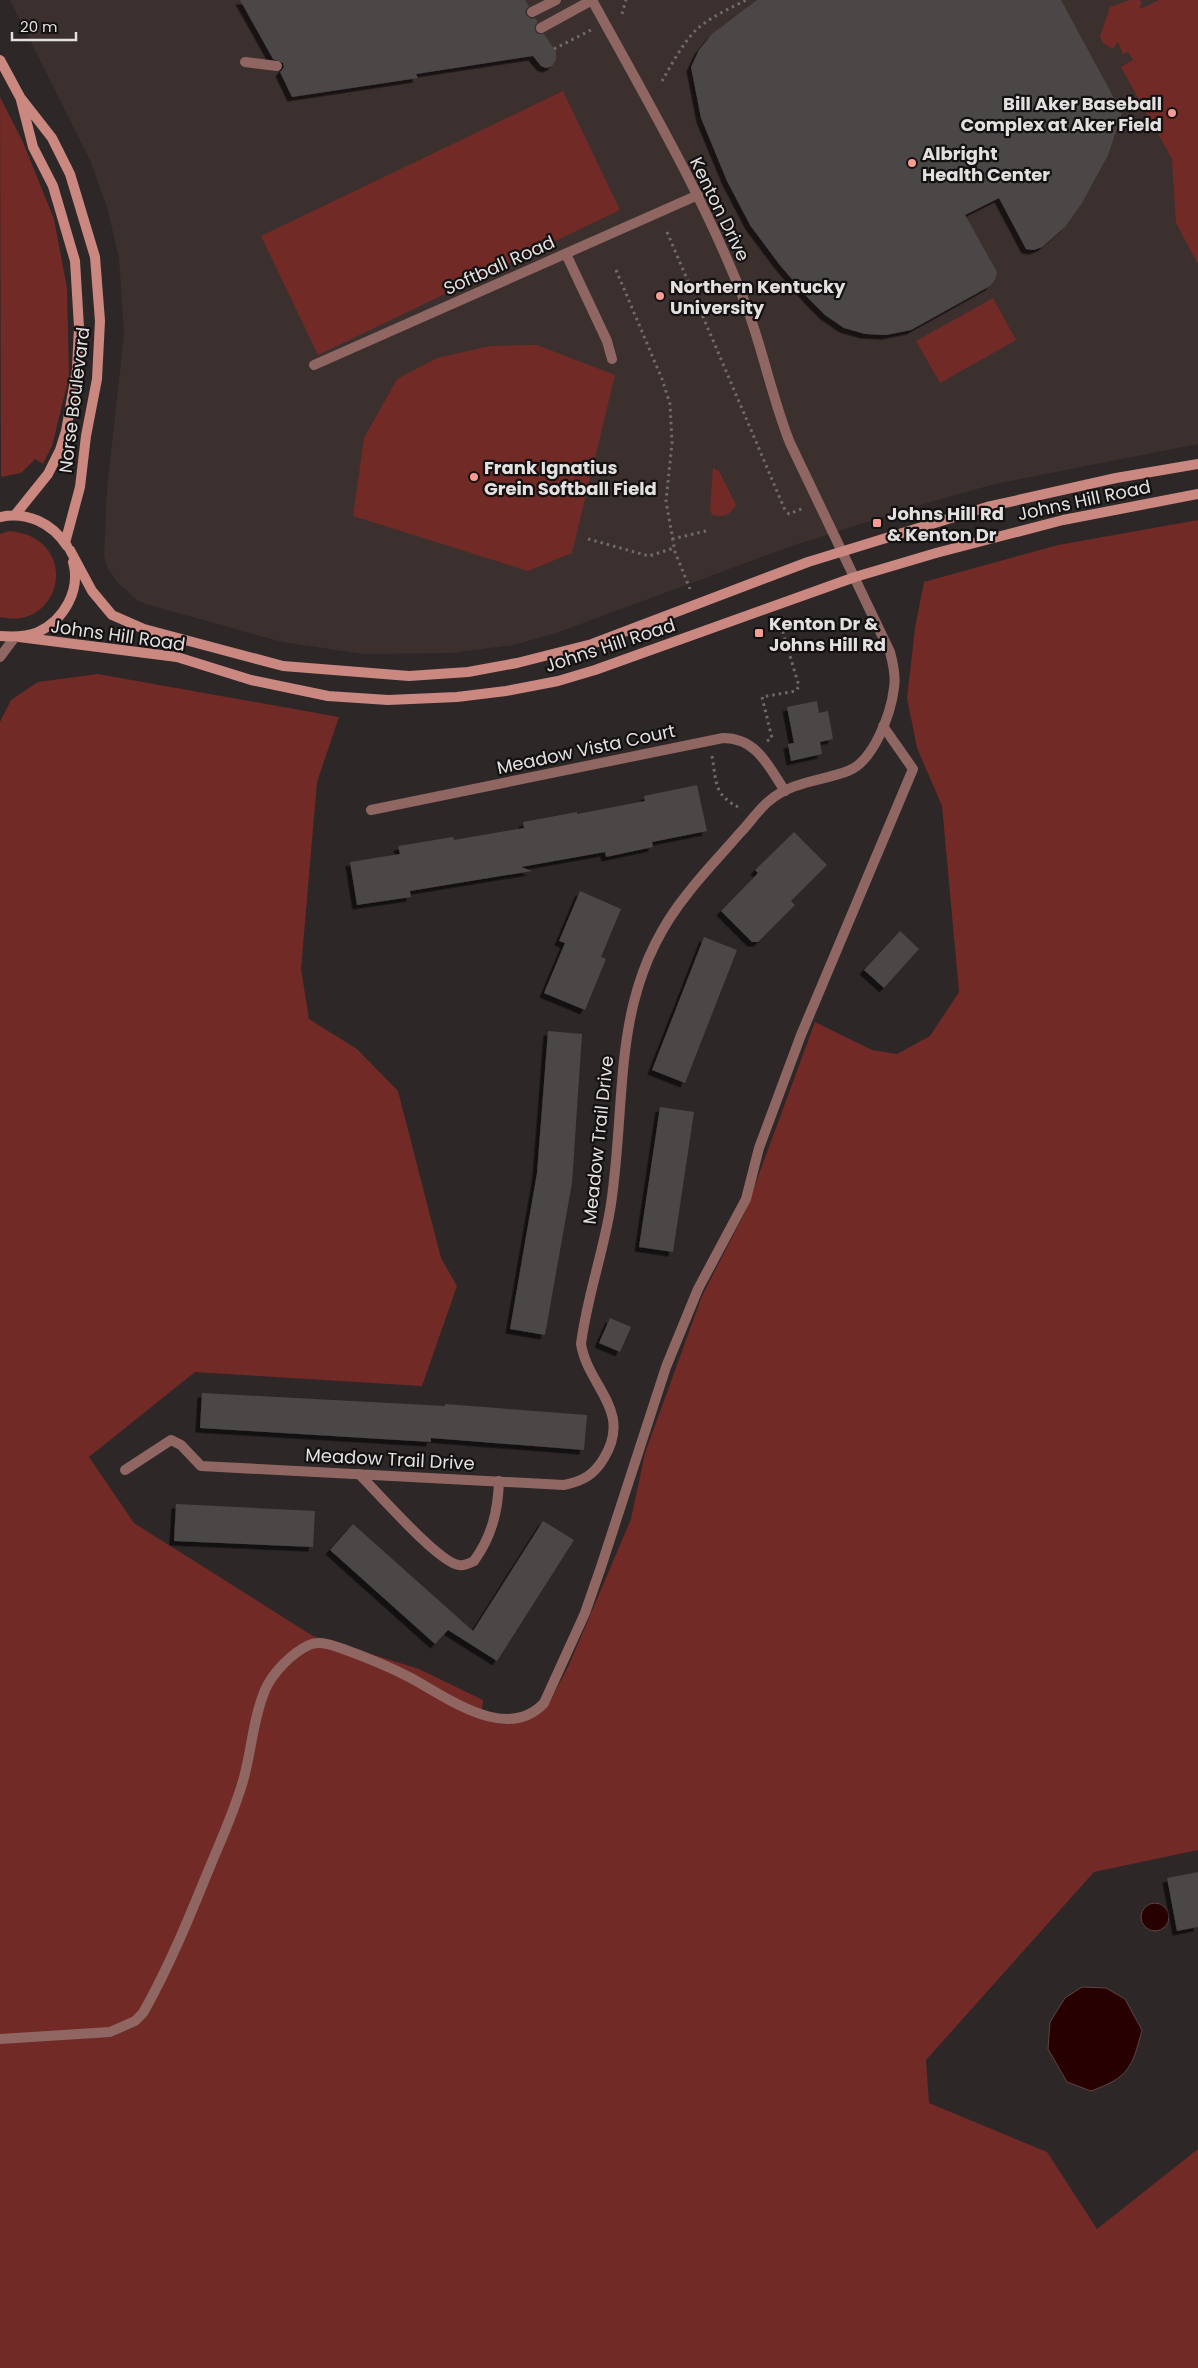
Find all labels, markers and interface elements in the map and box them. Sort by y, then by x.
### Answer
scale bar [12,10,76,42]
text: 20 m [20,16,58,37]
place label: Bill Aker Baseball Complex at Aker Field [961,91,1162,137]
marker: Bill Aker Baseball Complex at Aker Field [1166,107,1178,119]
place label: Albright Health Center [922,141,1050,187]
street label: Kenton Drive [684,153,756,265]
marker: Albright Health Center [906,157,918,169]
street label: Softball Road [439,229,559,301]
place label: Northern Kentucky University [670,274,846,320]
marker: Northern Kentucky University [654,290,666,302]
street label: Norse Boulevard [53,325,95,475]
place label: Frank Ignatius Grein Softball Field [484,455,657,501]
marker: Frank Ignatius Grein Softball Field [468,471,480,483]
street label: Johns Hill Road [1015,474,1153,526]
place label: Johns Hill Rd & Kenton Dr [887,501,1004,547]
marker: Johns Hill Rd & Kenton Dr [871,517,883,529]
place label: Kenton Dr & Johns Hill Rd [769,611,886,657]
street label: Johns Hill Road [542,612,678,678]
street label: Johns Hill Road [49,613,187,657]
marker: Kenton Dr & Johns Hill Rd [753,627,765,639]
street label: Meadow Vista Court [494,718,678,780]
street label: Meadow Trail Drive [577,1054,619,1226]
street label: Meadow Trail Drive [305,1442,475,1476]

